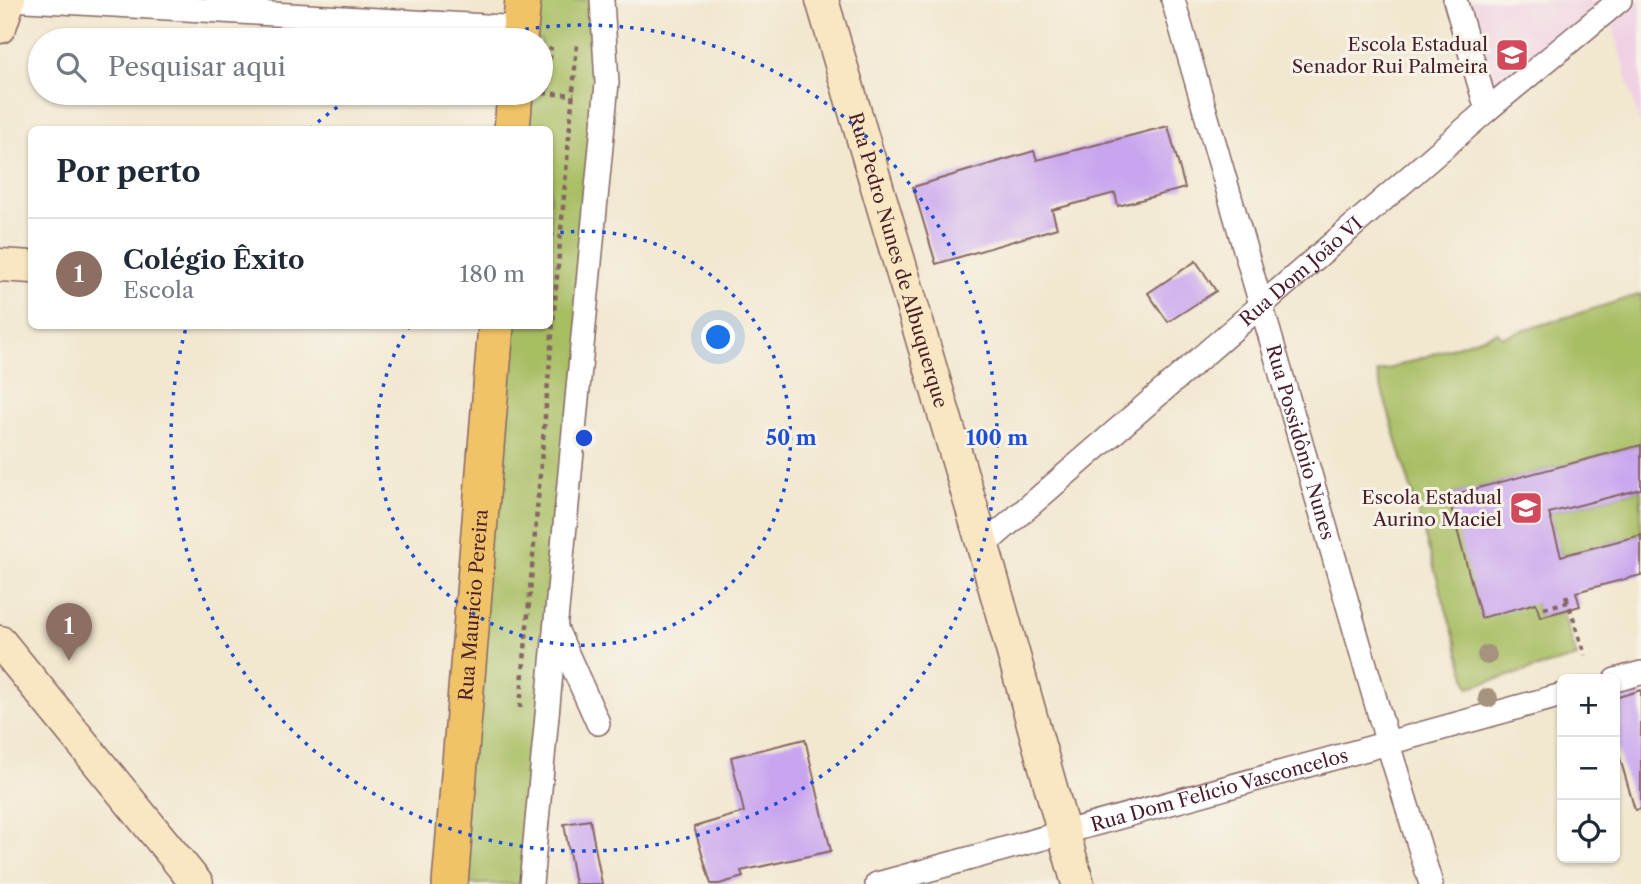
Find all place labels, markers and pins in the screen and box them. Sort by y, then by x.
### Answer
place label: Escola Estadual Senador Rui Palmeira [1292,33,1488,78]
school or university icon: Escola Estadual Senador Rui Palmeira [1493,36,1531,74]
centre of rings [572,426,596,450]
place label: Escola Estadual Aurino Maciel [1362,486,1502,531]
school or university icon: Escola Estadual Aurino Maciel [1507,489,1545,527]
pin: 1 [46,603,92,661]

